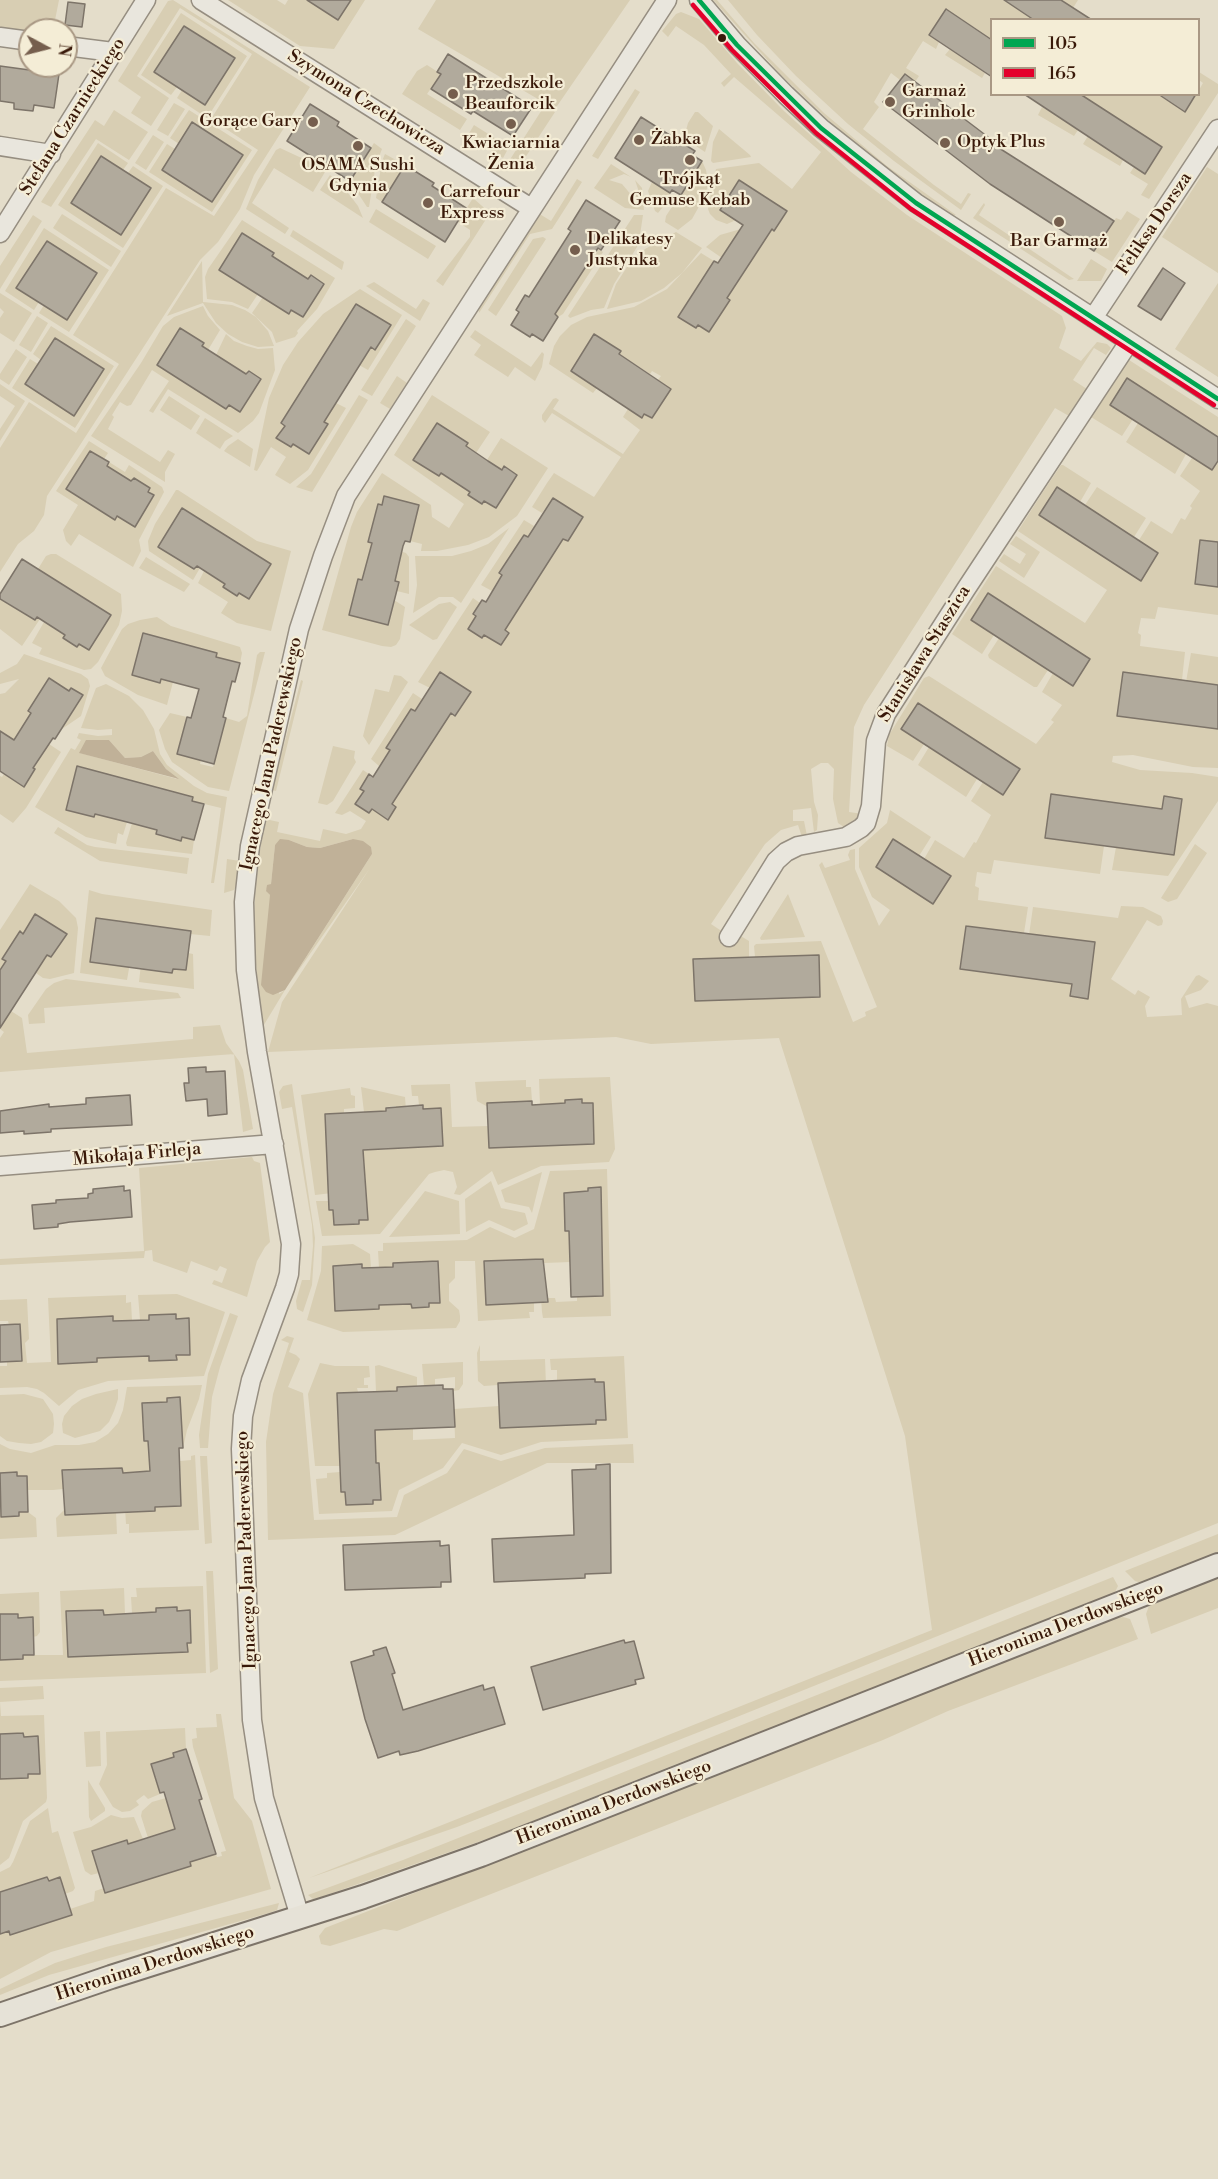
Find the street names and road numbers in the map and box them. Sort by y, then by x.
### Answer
street label: Stefana Czarnieckiego [16,34,130,200]
street label: Szymona Czechowicza [283,46,449,160]
street label: Feliksa Dorsza [1113,169,1197,279]
street label: Stanisława Staszica [874,582,976,726]
street label: Ignacego Jana Paderewskiego [237,635,307,873]
street label: Mikołaja Firleja [72,1139,202,1171]
street label: Ignacego Jana Paderewskiego [232,1430,262,1670]
street label: Hieronima Derdowskiego [965,1578,1167,1672]
street label: Hieronima Derdowskiego [513,1756,715,1850]
street label: Hieronima Derdowskiego [53,1922,257,2006]

